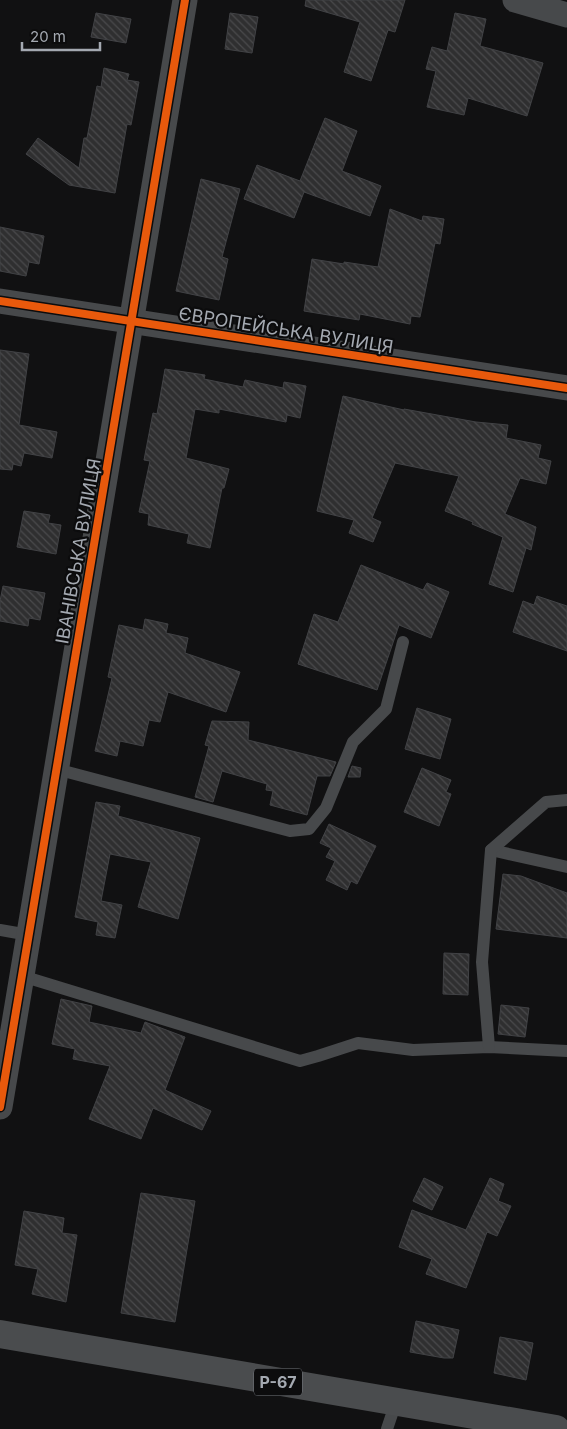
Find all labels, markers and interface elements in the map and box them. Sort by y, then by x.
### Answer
scale bar [22,20,100,52]
text: 20 m [30,27,66,46]
street label: ЄВРОПЕЙСЬКА ВУЛИЦЯ [177,302,395,357]
street label: ІВАНІВСЬКА ВУЛИЦЯ [51,457,105,645]
road number: Р-67 [254,1368,302,1395]

